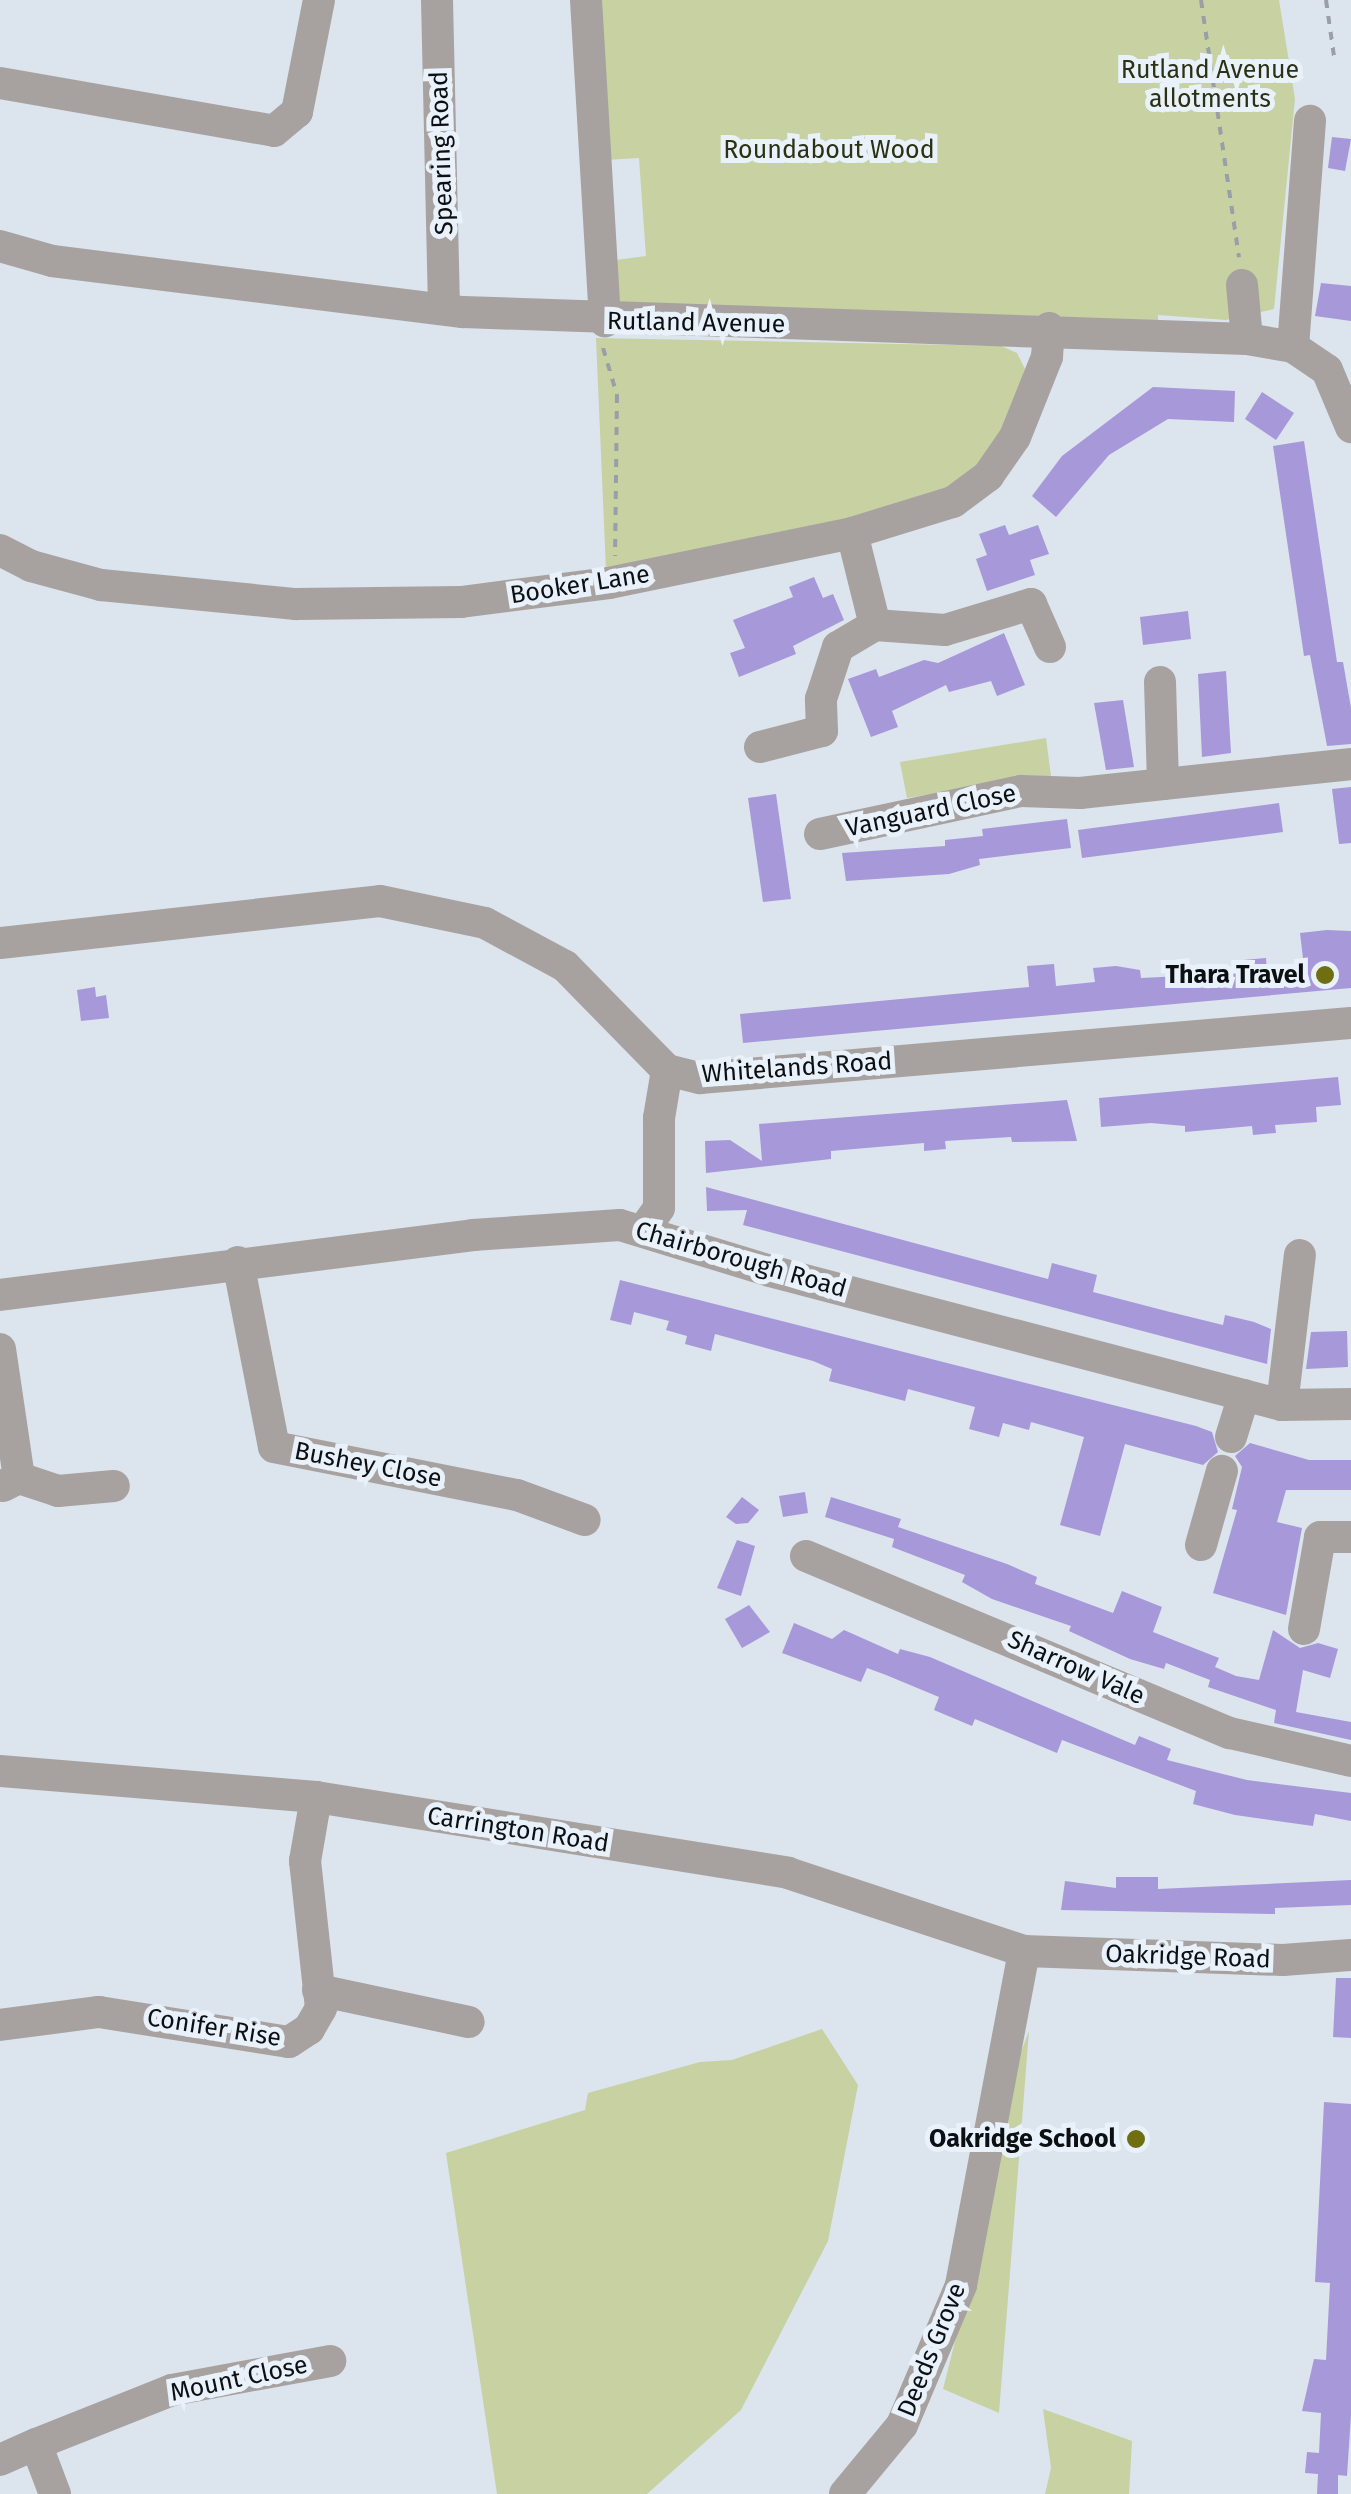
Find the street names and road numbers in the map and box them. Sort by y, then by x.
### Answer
street label: Spearing Road [424,70,460,236]
street label: Rutland Avenue [607,306,785,340]
street label: Booker Lane [508,559,652,611]
street label: Vanguard Close [843,778,1019,844]
street label: Whitelands Road [701,1046,893,1090]
street label: Chairborough Road [632,1216,850,1304]
street label: Bushey Close [292,1436,444,1494]
street label: Sharrow Vale [1003,1624,1149,1712]
street label: Carrington Road [425,1801,611,1859]
street label: Oakridge Road [1105,1939,1271,1975]
street label: Conifer Rise [145,2003,283,2053]
street label: Deeds Grove [892,2279,972,2421]
street label: Mount Close [168,2350,310,2408]

